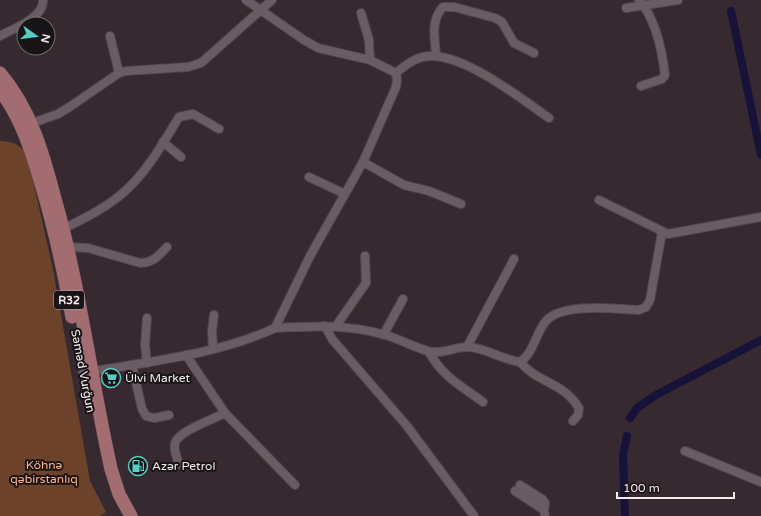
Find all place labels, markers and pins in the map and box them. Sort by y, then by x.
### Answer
supermarket icon: Ülvi Market [100,367,122,389]
place label: Ülvi Market [125,371,191,385]
fuel station icon: Azər Petrol [127,455,149,477]
place label: Azər Petrol [152,459,215,473]

